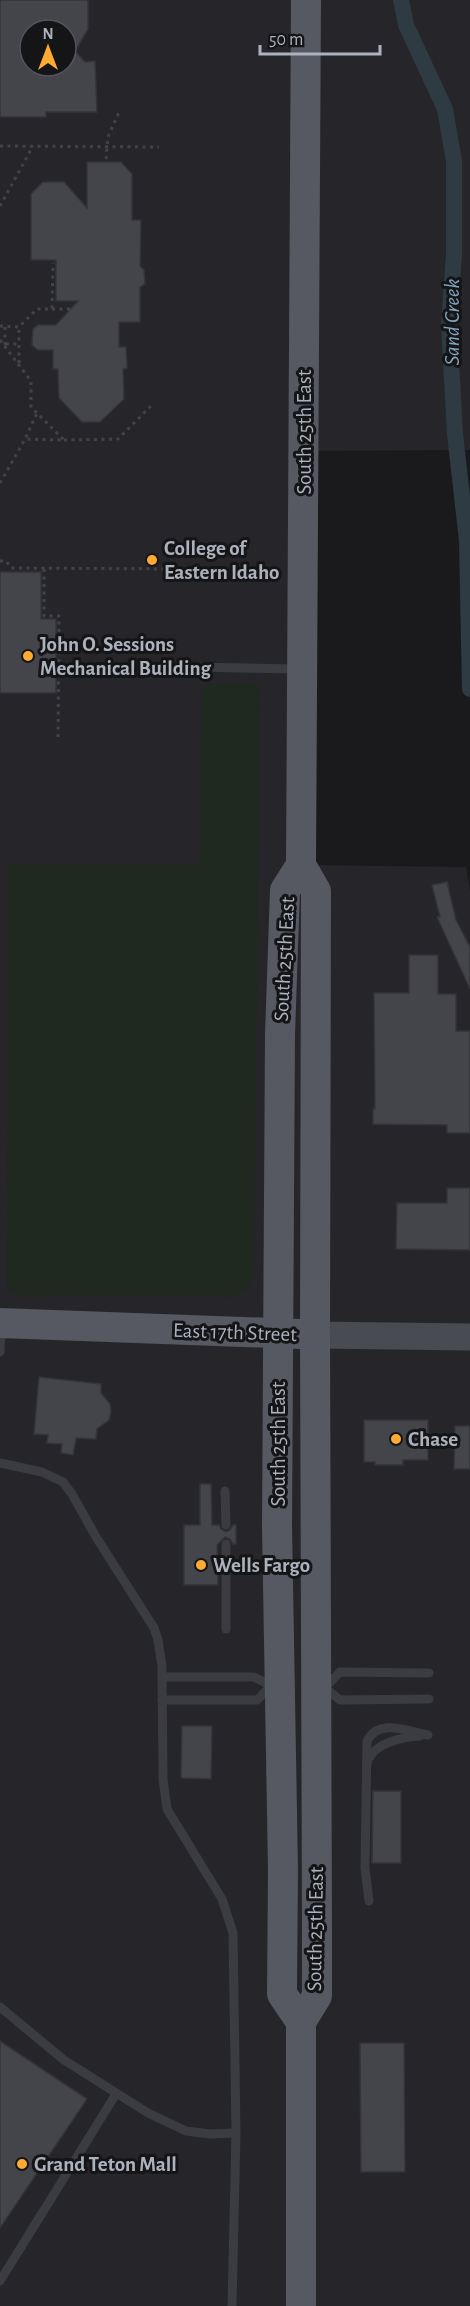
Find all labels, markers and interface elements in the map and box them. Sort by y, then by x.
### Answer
north arrow [18,18,78,78]
scale bar [260,18,380,56]
text: N [42,26,54,42]
text: 50 m [269,31,303,49]
water label: Sand Creek [441,279,463,365]
street label: South 25th East [294,369,315,494]
place label: College of Eastern Idaho [164,538,279,583]
marker: College of Eastern Idaho [145,553,159,567]
place label: John O. Sessions Mechanical Building [40,634,212,679]
marker: John O. Sessions Mechanical Building [21,649,35,663]
street label: South 25th East [271,896,298,1022]
street label: East 17th Street [173,1320,298,1345]
street label: South 25th East [268,1381,289,1506]
place label: Chase [408,1429,458,1450]
marker: Chase [389,1432,403,1446]
place label: Wells Fargo [213,1555,310,1576]
marker: Wells Fargo [194,1558,208,1572]
street label: South 25th East [304,1866,327,1992]
place label: Grand Teton Mall [34,2154,177,2175]
marker: Grand Teton Mall [15,2157,29,2171]

